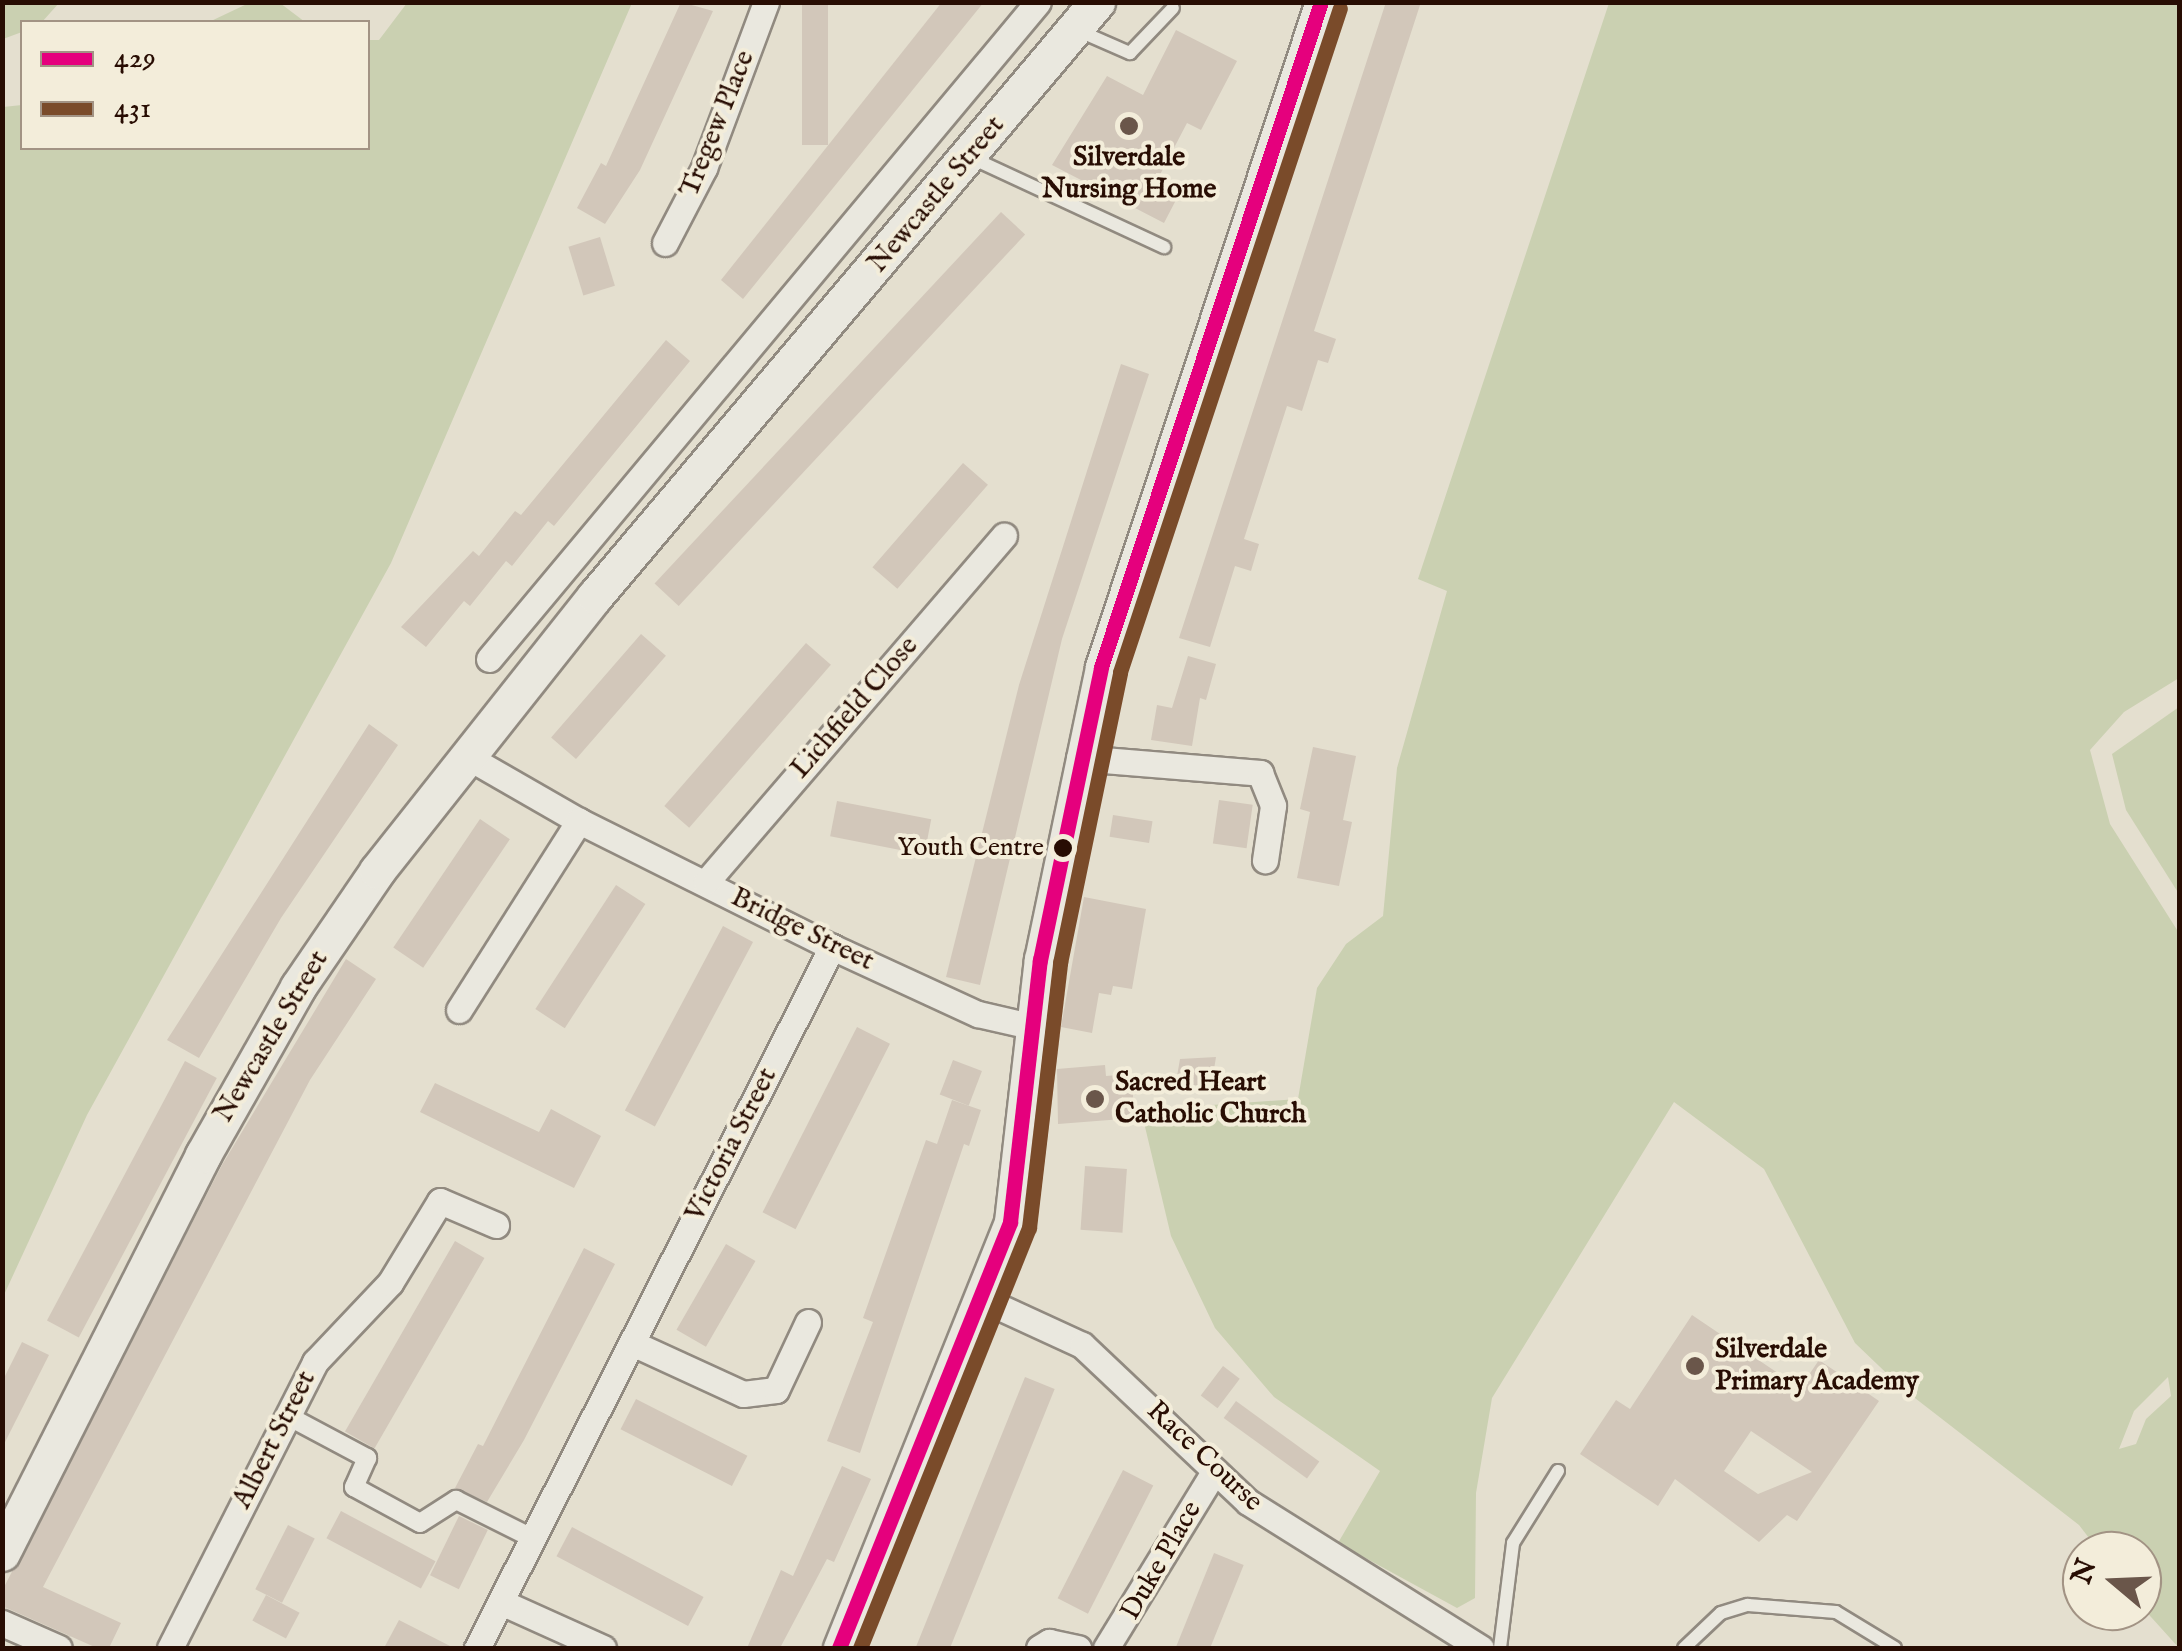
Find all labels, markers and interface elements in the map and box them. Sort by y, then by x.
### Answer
legend [20,20,370,150]
text: 429 [114,40,156,78]
street label: Tregew Place [673,46,763,202]
text: 431 [114,90,151,128]
street label: Newcastle Street [862,110,1012,280]
marker: Silverdale Nursing Home [1118,115,1140,137]
place label: Silverdale Nursing Home [1042,141,1216,207]
street label: Lichfield Close [784,630,926,786]
place label: Youth Centre [897,832,1044,864]
marker: Youth Centre [1053,838,1073,858]
street label: Bridge Street [725,881,879,979]
street label: Newcastle Street [208,945,336,1129]
street label: Victoria Street [679,1063,785,1227]
place label: Sacred Heart Catholic Church [1115,1066,1306,1132]
marker: Sacred Heart Catholic Church [1084,1088,1106,1110]
place label: Silverdale Primary Academy [1715,1333,1919,1399]
marker: Silverdale Primary Academy [1684,1355,1706,1377]
street label: Albert Street [226,1366,324,1514]
street label: Race Course [1139,1395,1269,1519]
street label: Duke Place [1115,1496,1209,1626]
north arrow [2062,1531,2162,1631]
text: N [2065,1555,2106,1589]

